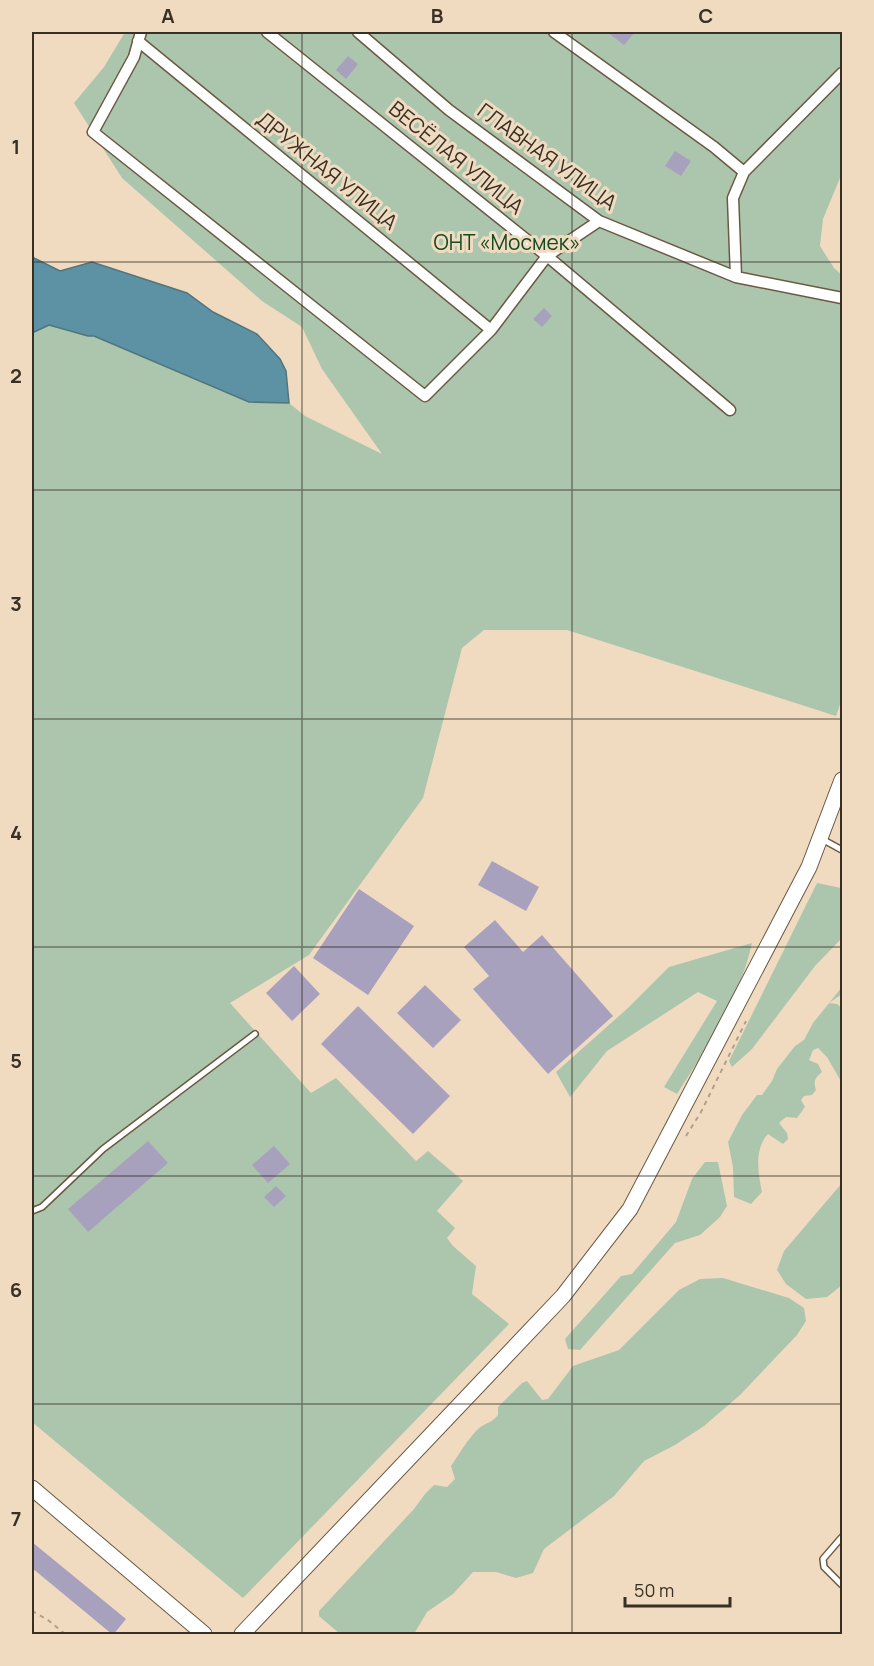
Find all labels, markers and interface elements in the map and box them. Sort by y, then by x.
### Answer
text: A [161,2,175,29]
text: B [431,2,444,29]
text: C [699,2,713,29]
street label: ВЕСЁЛАЯ УЛИЦА [383,94,530,220]
street label: ГЛАВНАЯ УЛИЦА [472,96,623,216]
street label: ДРУЖНАЯ УЛИЦА [251,105,404,236]
text: 1 [12,133,20,160]
park label: ОНТ «Мосмек» [433,228,581,256]
text: 2 [10,362,22,389]
text: 3 [10,590,22,617]
text: 4 [10,819,22,846]
text: 5 [10,1047,22,1074]
text: 6 [10,1276,22,1303]
text: 7 [11,1505,21,1532]
scale bar [625,1570,730,1608]
text: 50 m [634,1578,674,1602]

